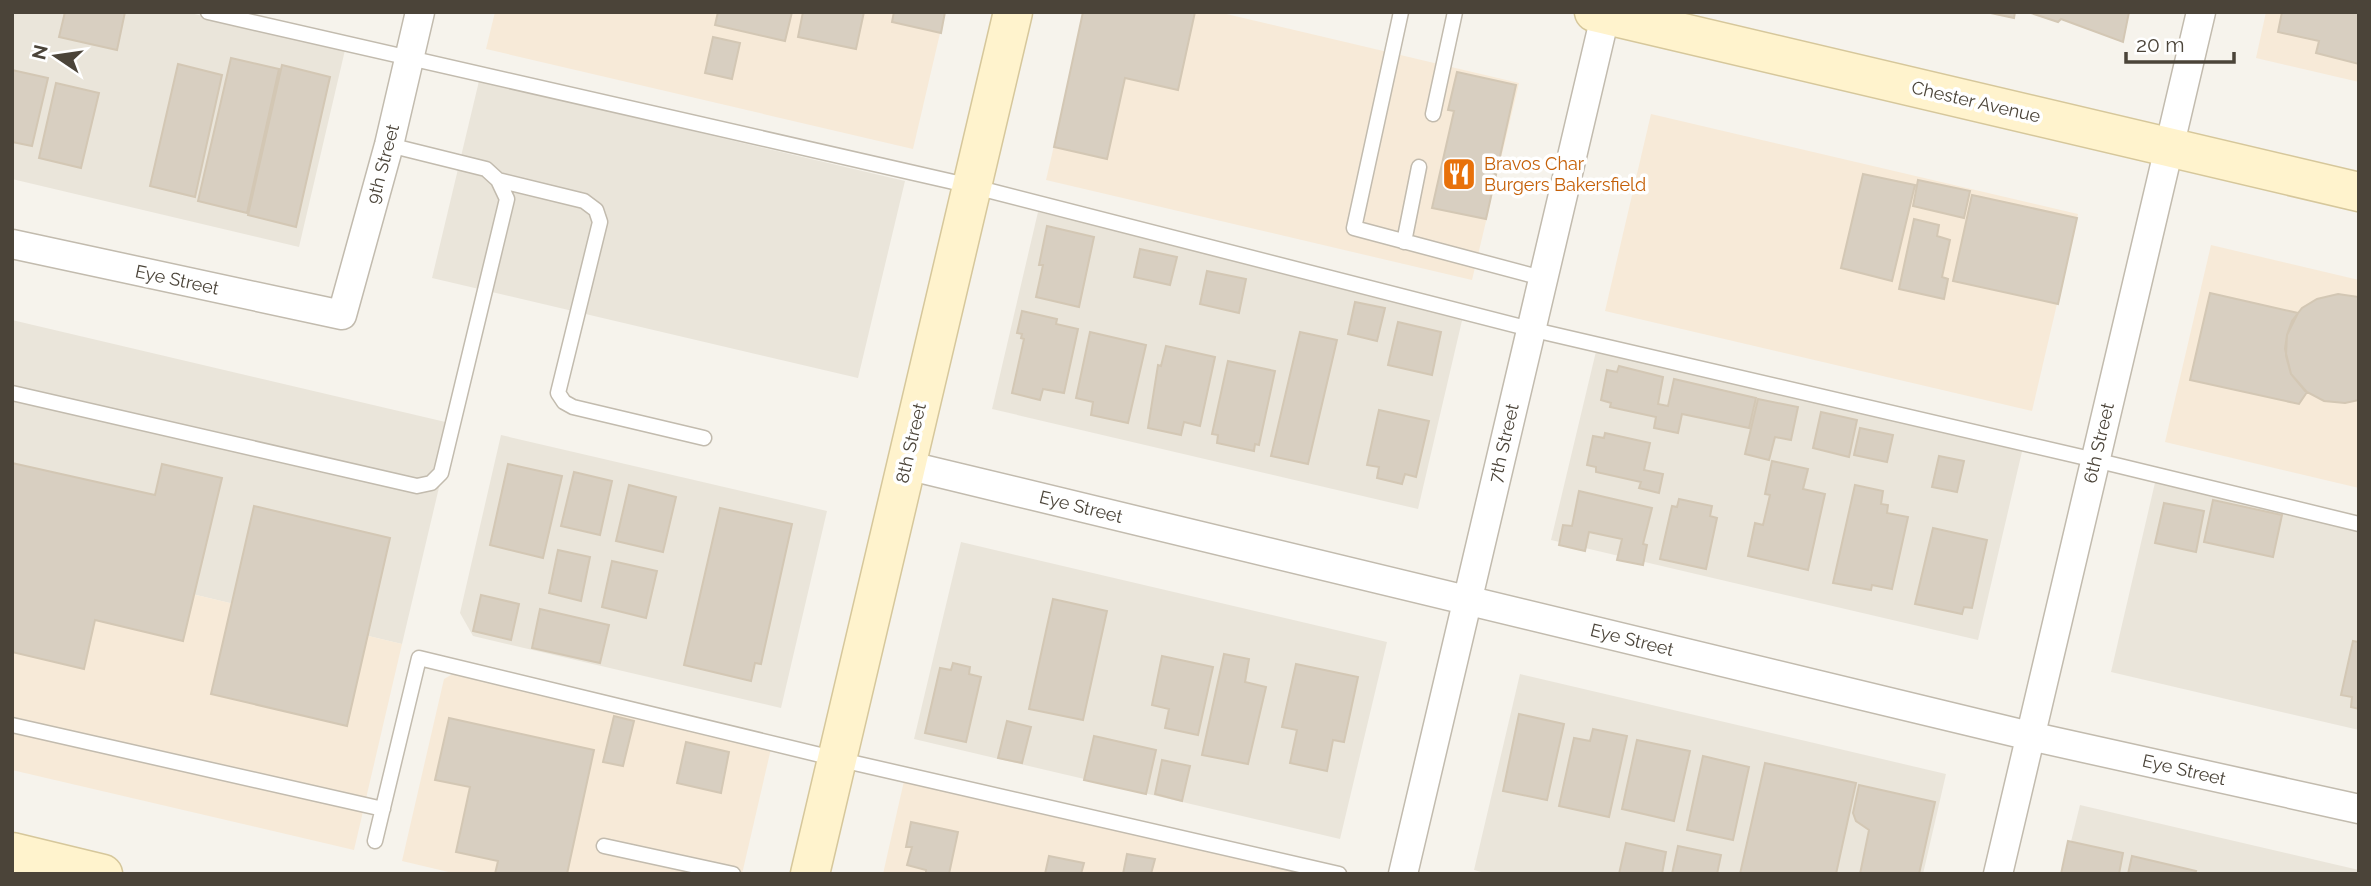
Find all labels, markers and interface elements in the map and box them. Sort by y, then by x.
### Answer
north arrow [21,21,91,91]
scale bar [2126,21,2234,65]
text: 20 m [2136,32,2184,57]
text: N [27,43,52,62]
street label: Chester Avenue [1910,76,2043,127]
street label: 9th Street [362,122,403,206]
place label: Bravos Char Burgers Bakersfield [1484,153,1646,195]
restaurant icon: Bravos Char Burgers Bakersfield [1440,155,1478,193]
street label: Eye Street [133,260,221,299]
street label: 8th Street [891,401,930,485]
street label: 7th Street [1484,401,1523,485]
street label: 6th Street [2079,401,2118,485]
street label: Eye Street [1037,486,1125,527]
street label: Eye Street [1588,619,1676,660]
street label: Eye Street [2140,750,2228,789]

